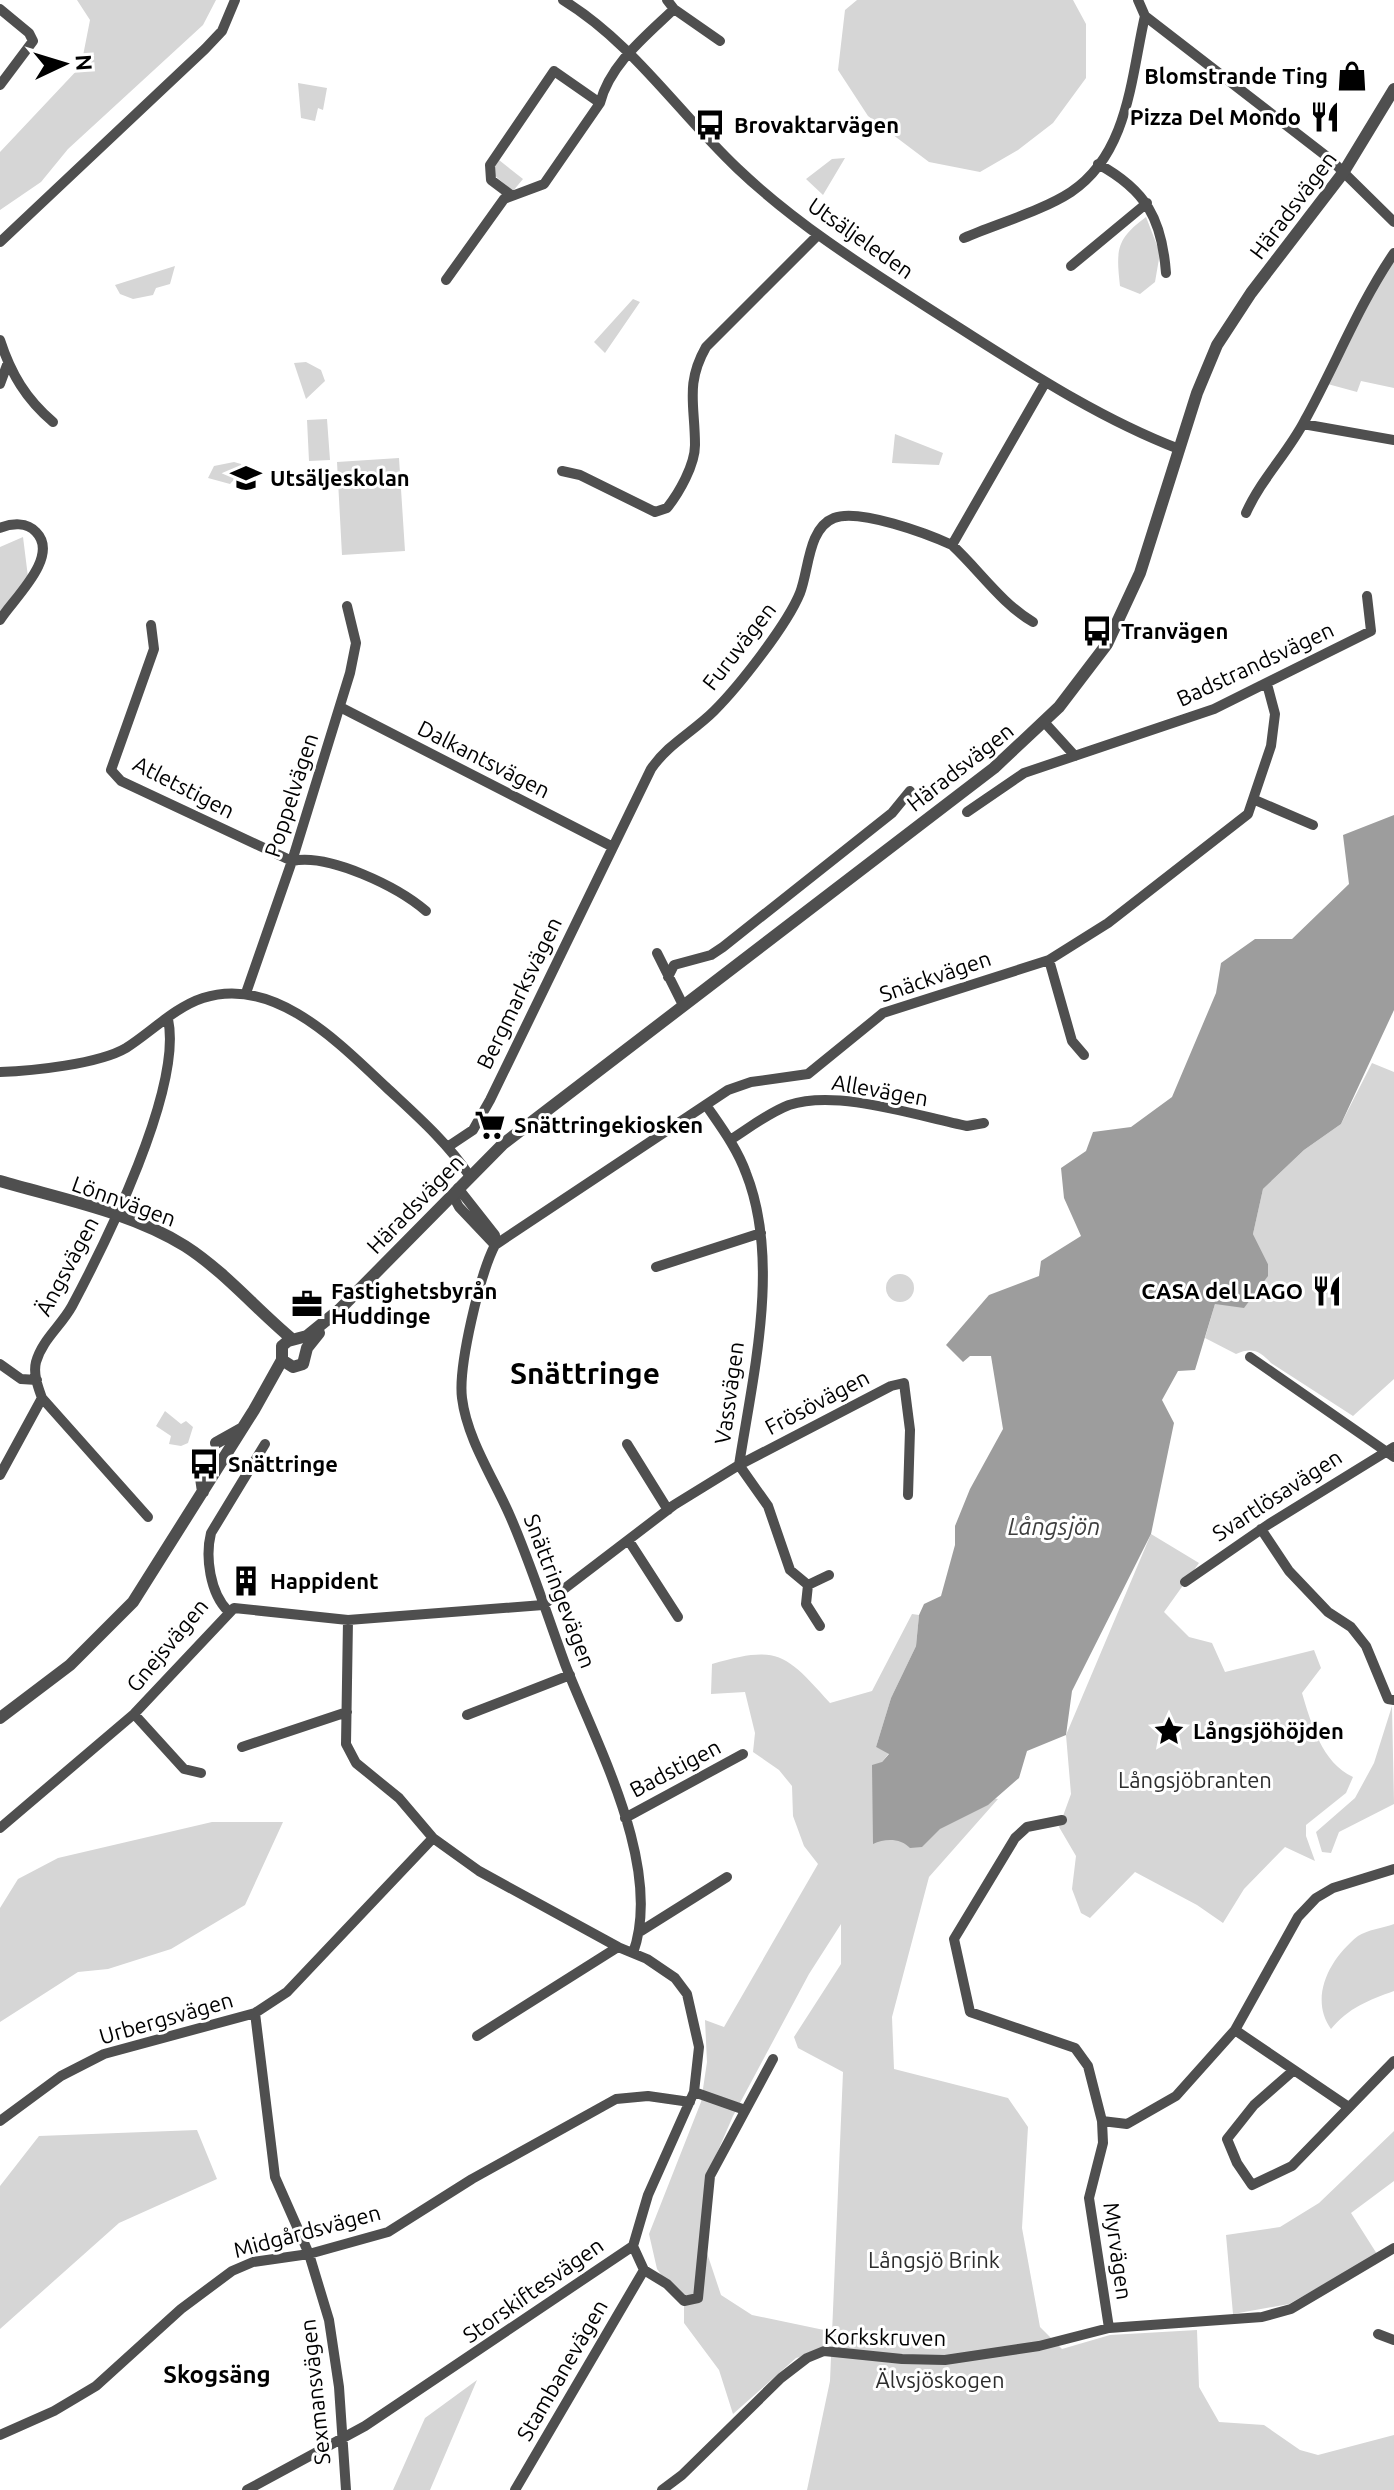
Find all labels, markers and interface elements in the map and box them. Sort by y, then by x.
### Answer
north arrow [24,24,104,104]
text: N [71,54,97,72]
shop icon: Blomstrande Ting [1335,59,1369,93]
place label: Blomstrande Ting [1144,63,1328,88]
restaurant icon: Pizza Del Mondo [1308,100,1342,134]
place label: Pizza Del Mondo [1130,104,1301,129]
bus stop icon: Brovaktarvägen [693,108,727,142]
place label: Brovaktarvägen [734,112,899,137]
street label: Häradsvägen [1244,146,1341,263]
street label: Utsäljeleden [804,192,919,283]
school or university icon: Utsäljeskolan [229,461,263,495]
place label: Utsäljeskolan [270,465,410,490]
street label: Furuvägen [697,597,780,694]
bus stop icon: Tranvägen [1080,614,1114,648]
street label: Badstrandsvägen [1172,616,1337,711]
place label: Tranvägen [1121,618,1228,643]
street label: Dalkantsvägen [414,714,555,803]
street label: Häradsvägen [902,717,1018,816]
street label: Poppelvägen [259,730,322,860]
street label: Atletstigen [129,750,239,823]
street label: Bergmarksvägen [471,913,566,1073]
street label: Snäckvägen [876,945,994,1006]
street label: Allevägen [830,1069,930,1110]
supermarket icon: Snättringekiosken [473,1108,507,1142]
place label: Snättringekiosken [514,1112,703,1137]
street label: Häradsvägen [361,1149,468,1258]
street label: Lönnvägen [69,1170,179,1231]
street label: Ängsvägen [30,1212,103,1320]
restaurant icon: CASA del LAGO [1310,1274,1344,1308]
place label: Fastighetsbyrån Huddinge [331,1278,497,1328]
place label: CASA del LAGO [1141,1278,1303,1303]
office icon: Fastighetsbyrån Huddinge [290,1287,324,1321]
street label: Vassvägen [709,1340,748,1446]
district label: Snättringe [510,1356,660,1390]
street label: Frösövägen [761,1364,873,1439]
street label: Svartlösavägen [1207,1443,1346,1546]
bus stop icon: Snättringe [187,1447,221,1481]
place label: Snättringe [228,1451,338,1476]
street label: Snättringevägen [520,1510,601,1671]
water label: Långsjön [1008,1513,1100,1540]
building icon: Happident [229,1564,263,1598]
place label: Happident [270,1568,379,1593]
street label: Gnejsvägen [121,1593,213,1696]
place icon: Långsjöhöjden [1152,1714,1186,1748]
place label: Långsjöhöjden [1193,1718,1344,1743]
street label: Badstigen [625,1733,724,1802]
park label: Långsjöbranten [1118,1767,1272,1792]
street label: Urbergsvägen [96,1986,236,2049]
street label: Midgårdsvägen [231,2199,383,2262]
street label: Myrvägen [1099,2201,1138,2301]
street label: Storskiftesvägen [458,2232,608,2347]
park label: Långsjö Brink [868,2247,1000,2272]
street label: Stambanevägen [511,2295,612,2445]
street label: Sexmansvägen [294,2318,335,2466]
street label: Korkskruven [824,2323,946,2350]
district label: Skogsäng [163,2361,271,2388]
park label: Älvsjöskogen [876,2367,1005,2392]

